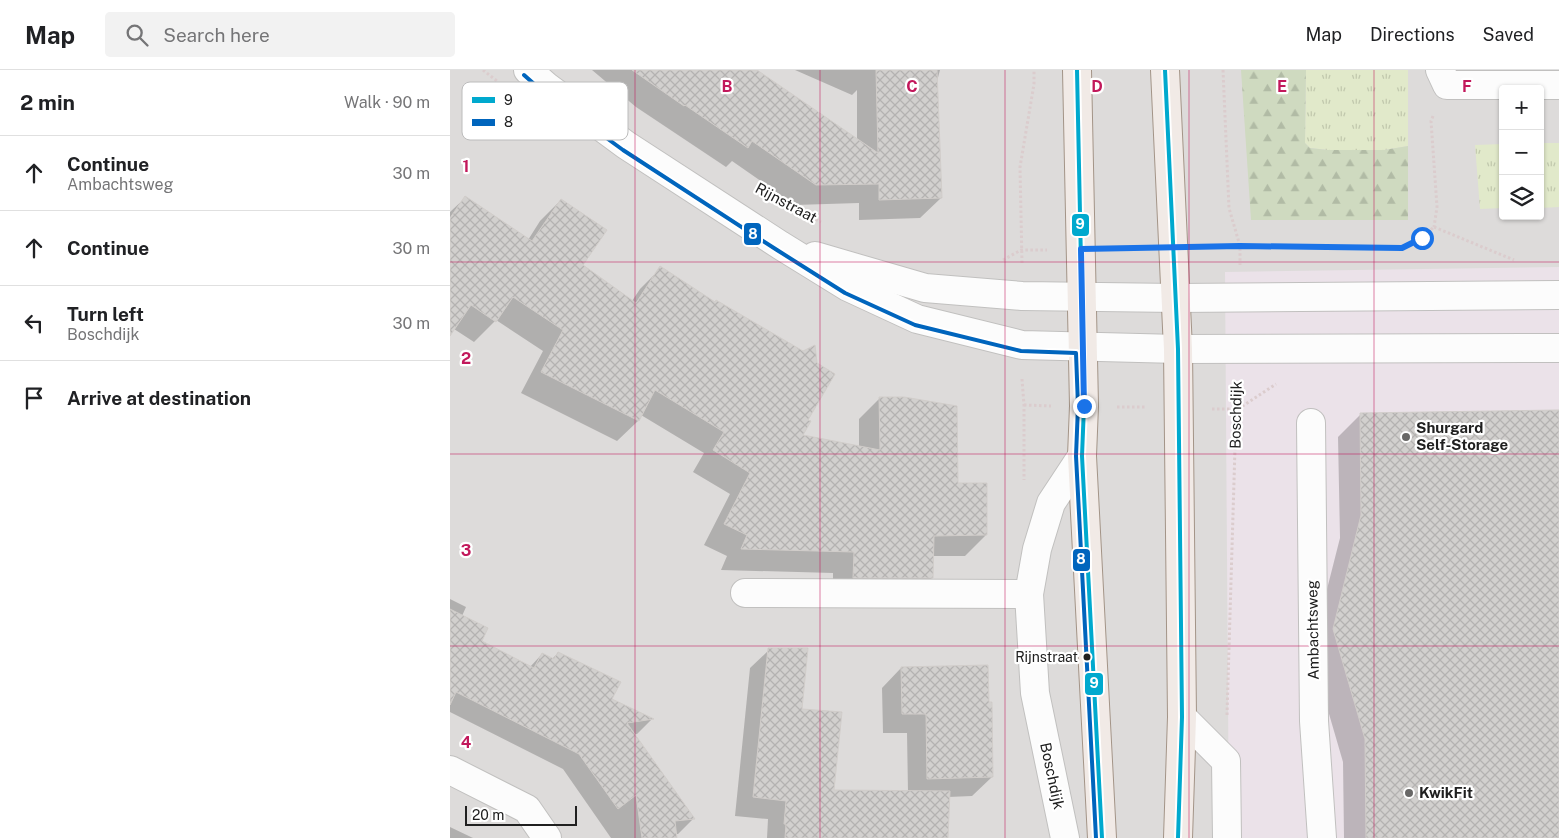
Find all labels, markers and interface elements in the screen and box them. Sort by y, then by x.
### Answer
search box [105,12,455,57]
text: Map [25,21,75,49]
icon: search [123,21,151,49]
text: Search here [163,24,270,46]
text: Map [1305,24,1342,45]
text: Directions [1370,24,1455,45]
text: Saved [1483,24,1534,45]
text: B [722,77,733,96]
text: C [906,77,918,96]
text: D [1091,77,1103,96]
text: E [1277,77,1287,96]
text: F [1462,77,1472,96]
legend [462,82,628,140]
map controls [1499,85,1544,220]
button: + [1499,85,1544,130]
text: 2 min [20,90,75,115]
text: 9 [504,92,513,108]
text: Walk · 90 m [344,93,430,112]
text: 8 [504,114,513,130]
button: − [1499,130,1544,175]
text: Continue [67,153,149,175]
text: 1 [463,157,469,176]
icon: ahead [20,159,48,187]
text: 30 m [393,164,430,183]
text: Ambachtsweg [67,175,174,194]
button: layers [1499,175,1544,220]
street label: Rijnstraat [753,179,820,226]
line badge: 9 [1071,213,1090,237]
text: 9 [1075,216,1085,232]
line badge: 8 [743,222,762,246]
text: 8 [748,226,758,242]
route start [1411,227,1434,250]
icon: ahead [20,234,48,262]
text: Continue [67,237,149,259]
text: 30 m [393,239,430,258]
text: Turn left [67,303,144,325]
icon: left [20,309,48,337]
text: 30 m [393,314,430,333]
text: Boschdijk [67,325,140,344]
text: 2 [461,349,471,368]
street label: Boschdijk [1226,381,1245,449]
icon: arrive [20,384,48,412]
text: Arrive at destination [67,387,251,409]
route end [1073,395,1096,418]
place label: Shurgard Self-Storage [1416,419,1508,453]
marker: Shurgard Self-Storage [1400,431,1412,443]
text: 3 [461,541,471,560]
line badge: 8 [1072,548,1091,572]
text: 8 [1076,551,1086,567]
street label: Ambachtsweg [1303,580,1322,680]
place label: Rijnstraat [1015,649,1078,665]
marker: Rijnstraat [1082,652,1092,662]
line badge: 9 [1084,672,1104,696]
text: 9 [1089,675,1099,691]
text: 4 [461,733,472,752]
street label: Boschdijk [1037,741,1068,811]
place label: KwikFit [1419,784,1473,801]
marker: KwikFit [1403,787,1415,799]
scale bar [465,803,578,826]
text: 20 m [472,807,504,823]

